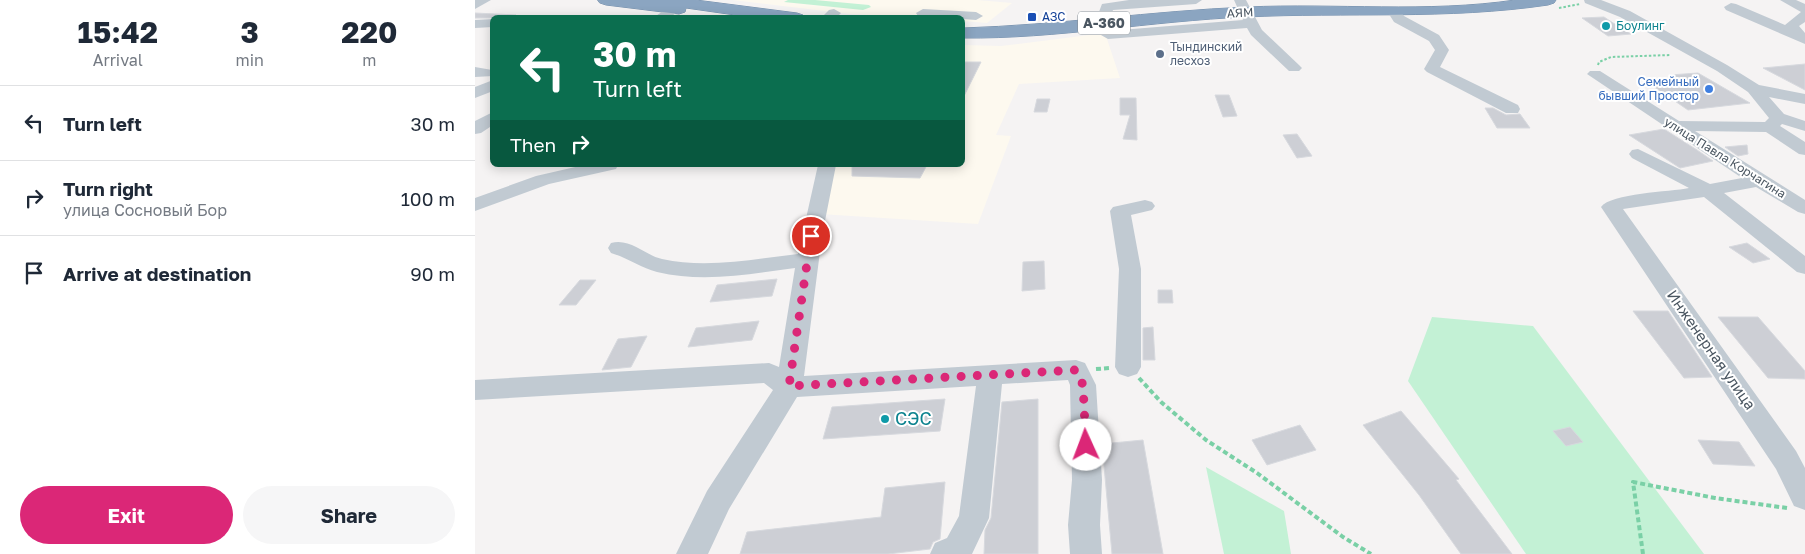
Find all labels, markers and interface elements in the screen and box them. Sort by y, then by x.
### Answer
street label: АЯМ [1226,4,1254,21]
place label: АЗС [1042,9,1066,24]
marker: АЗС [1026,11,1038,23]
road number: А-360 [1078,12,1130,34]
text: 15:42 [78,14,158,50]
text: 3 [240,14,259,50]
text: 220 [341,14,397,50]
place label: Боулинг [1616,18,1665,33]
marker: Боулинг [1600,20,1612,32]
text: 30 m [593,33,676,75]
icon: left [510,35,575,100]
place label: Тындинский лесхоз [1170,39,1242,68]
marker: Тындинский лесхоз [1154,48,1166,60]
text: Arrival [93,50,143,70]
text: min [236,50,264,70]
text: m [362,50,376,70]
place label: Семейный бывший Простор [1598,74,1699,103]
text: Turn left [593,75,682,102]
marker: Семейный бывший Простор [1703,83,1715,95]
icon: left [20,109,48,137]
text: Turn left [63,112,142,135]
text: 30 m [411,112,455,135]
street label: улица Павла Корчагина [1662,114,1789,201]
icon: right [566,130,594,158]
text: Then [510,133,556,156]
text: Turn right [63,177,153,200]
icon: right [20,184,48,212]
text: 100 m [401,187,455,210]
text: улица Сосновый Бор [63,200,227,220]
pin [790,215,832,257]
icon: arrive [797,222,825,250]
icon: arrive [20,259,48,287]
text: Arrive at destination [63,262,251,285]
text: 90 m [410,262,455,285]
street label: Инженерная улица [1664,286,1760,413]
place label: СЭС [895,407,932,429]
marker: СЭС [879,413,891,425]
position arrow [1059,418,1111,470]
button: Exit [20,486,233,544]
button: Share [243,486,455,544]

